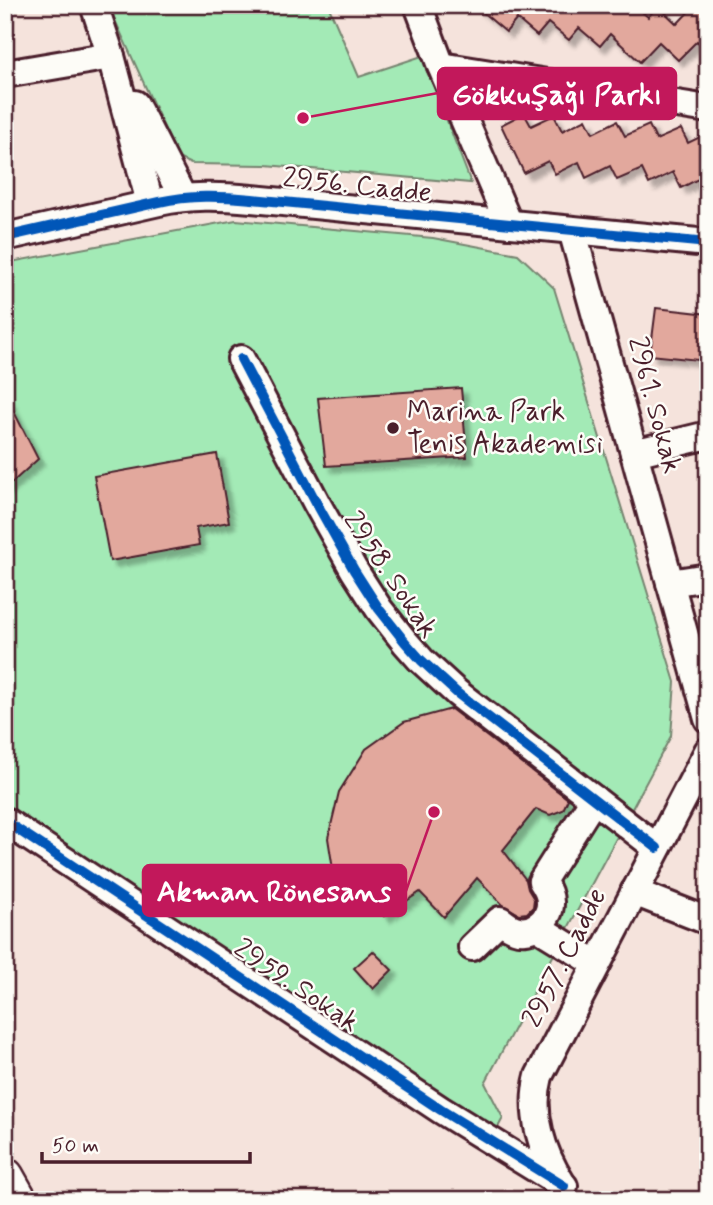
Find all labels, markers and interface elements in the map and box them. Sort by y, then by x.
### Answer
callout: Gökkuşağı Parkı [438,68,676,119]
text: Gökkuşağı Parkı [452,76,662,116]
street label: 2956. Cadde [281,160,433,212]
street label: 2961. Sokak [618,332,690,478]
place label: Marina Park Tenis Akademisi [407,394,603,463]
marker: Marina Park Tenis Akademisi [385,420,401,436]
street label: 2958. Sokak [334,504,446,646]
callout: Akman Rönesans [143,865,406,916]
text: Akman Rönesans [157,873,392,912]
street label: 2957. Cadde [514,882,616,1034]
street label: 2959. Sokak [226,930,366,1042]
scale bar [42,1121,250,1165]
text: 50 m [52,1132,99,1160]

